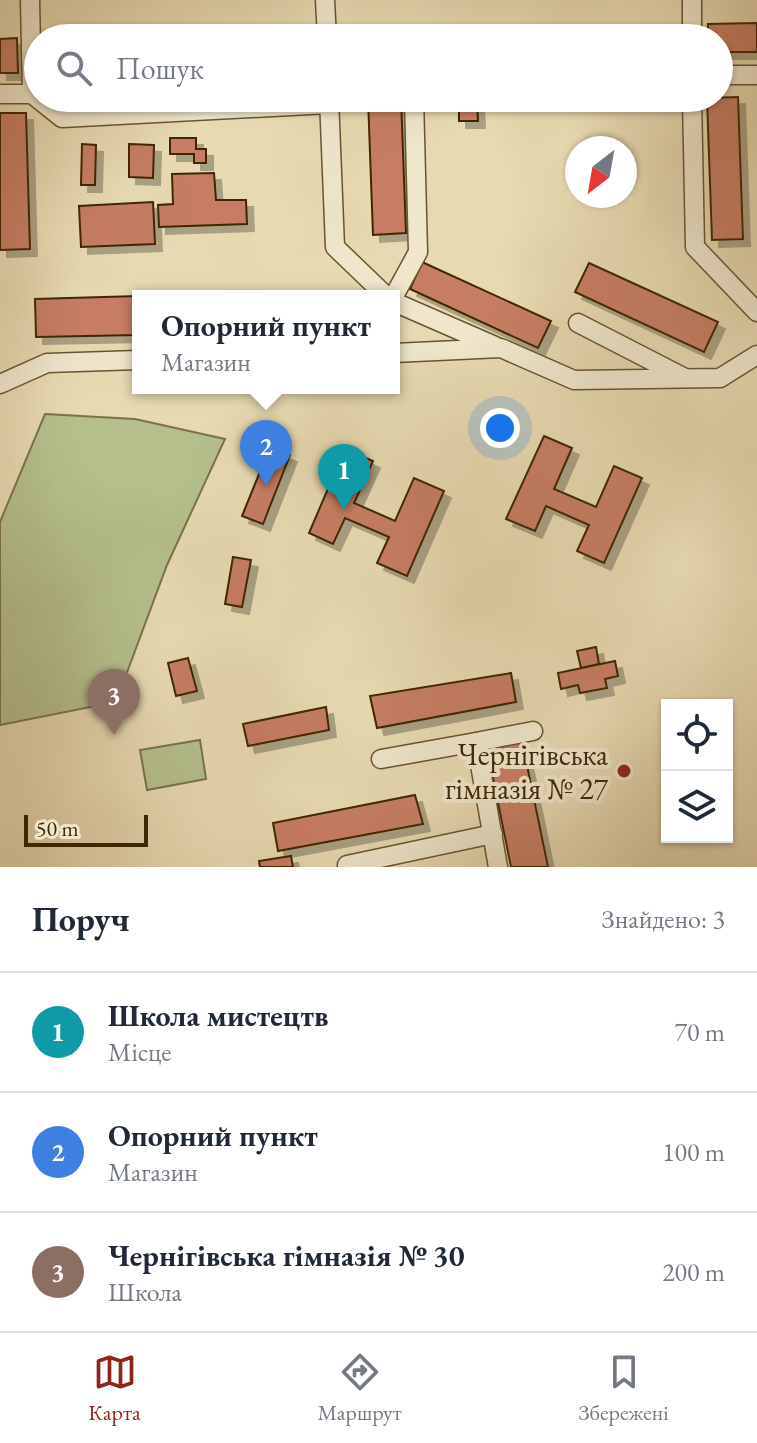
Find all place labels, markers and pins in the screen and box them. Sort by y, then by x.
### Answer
pin: 2 [240,420,292,486]
pin: 1 [318,444,370,510]
pin: 3 [88,669,140,735]
place label: Чернігівська гімназія № 27 [445,735,609,808]
marker: Чернігівська гімназія № 27 [615,762,633,780]

